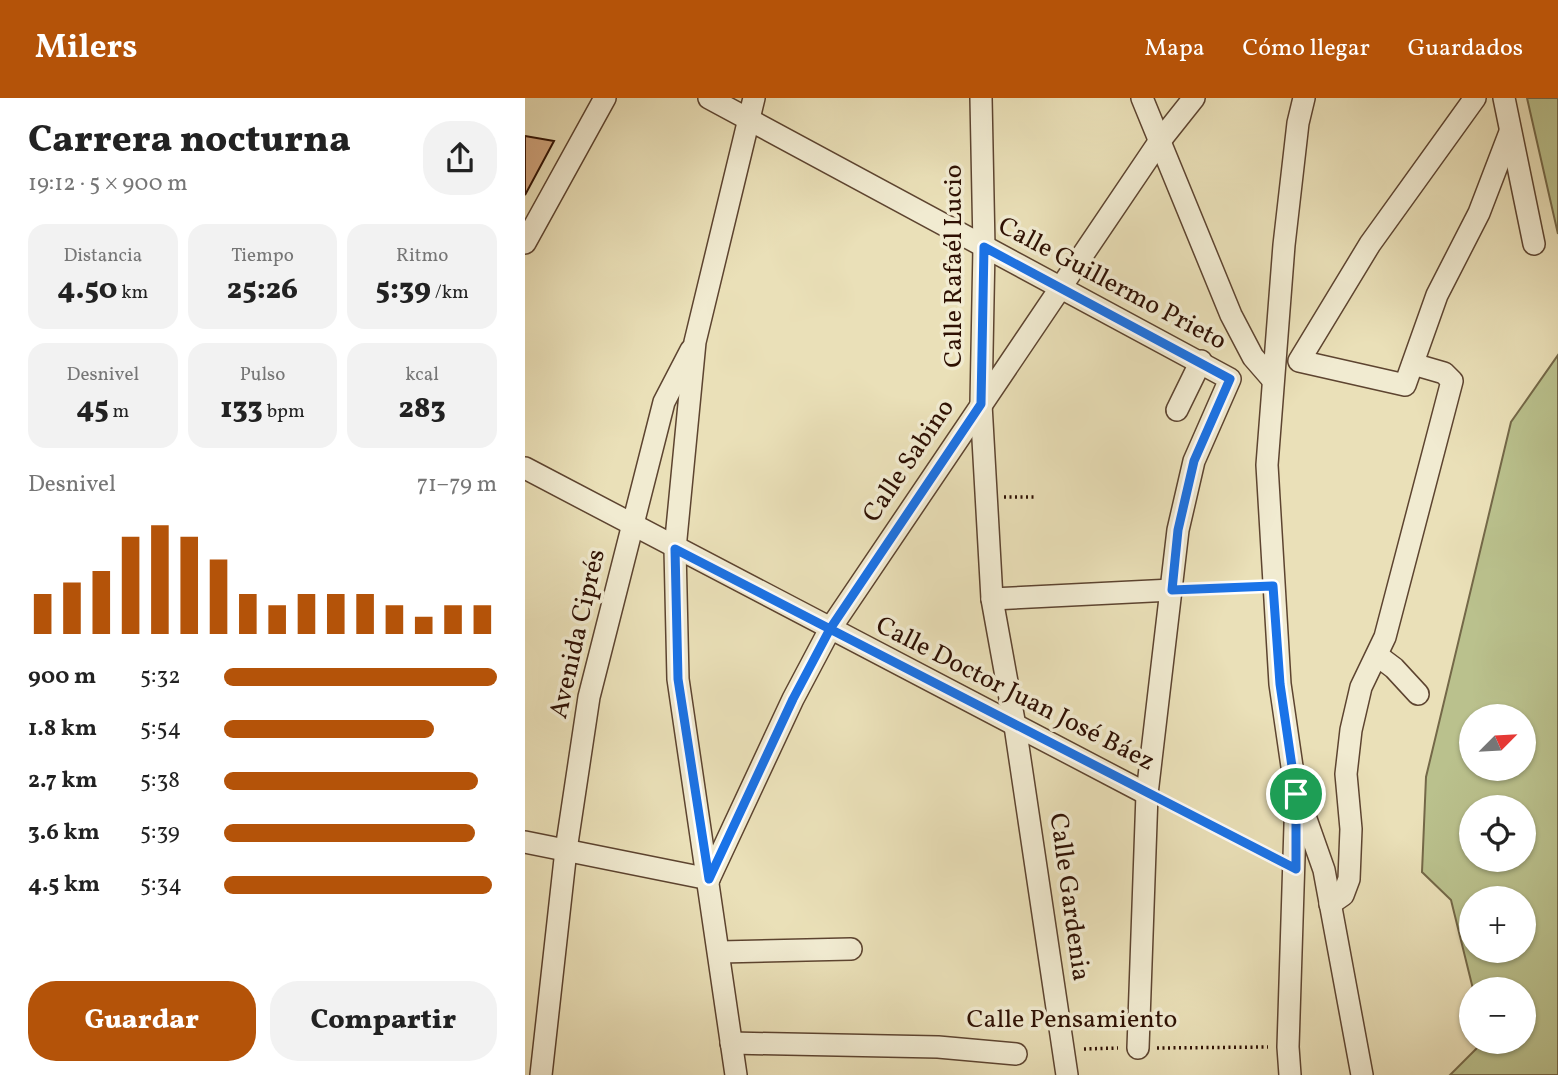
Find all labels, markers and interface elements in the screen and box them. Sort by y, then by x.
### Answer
text: Milers [35,26,138,72]
text: Mapa [1145,32,1205,66]
text: Cómo llegar [1243,32,1370,66]
text: Guardados [1408,32,1523,66]
text: Carrera nocturna [28,115,351,168]
button: share [423,121,497,195]
street label: Calle Rafaél Lucio [936,164,972,368]
text: 19:12 · 5 × 900 m [28,168,188,200]
street label: Calle Guillermo Prieto [991,208,1233,360]
text: Distancia [63,243,142,269]
text: Tiempo [231,243,294,269]
text: Ritmo [396,243,448,269]
text: 4.50 [57,269,117,311]
text: 25:26 [227,269,298,311]
text: 5:39 [375,269,431,311]
text: km [117,280,148,306]
text: /km [431,280,469,306]
text: Desnivel [67,362,139,388]
text: Pulso [240,362,285,388]
text: kcal [405,362,439,388]
text: 45 [76,388,109,430]
text: 133 [220,388,263,430]
text: 283 [398,388,446,430]
street label: Calle Sabino [854,392,964,530]
text: m [109,399,129,425]
text: bpm [263,399,305,425]
text: Desnivel [28,469,116,501]
text: 71–79 m [417,469,497,501]
street label: Avenida Ciprés [541,546,615,722]
street label: Calle Doctor Juan José Báez [869,608,1161,780]
text: 900 m [28,661,96,693]
text: 5:32 [140,661,181,693]
north arrow [1459,704,1537,780]
map controls [1459,704,1536,1054]
text: 1.8 km [28,713,97,745]
text: 5:54 [140,713,181,745]
pin [1266,764,1326,824]
text: 2.7 km [28,765,98,797]
text: 5:38 [140,765,180,797]
icon: arrive [1277,775,1315,813]
button: locate [1459,795,1536,872]
street label: Calle Gardenia [1039,811,1099,983]
text: 3.6 km [28,817,100,849]
text: 5:39 [140,817,180,849]
text: 4.5 km [28,869,100,901]
text: 5:34 [140,869,182,901]
button: + [1459,886,1536,963]
button: − [1459,977,1536,1054]
button: Guardar [28,981,256,1061]
button: Compartir [270,981,497,1061]
street label: Calle Pensamiento [967,1002,1177,1038]

